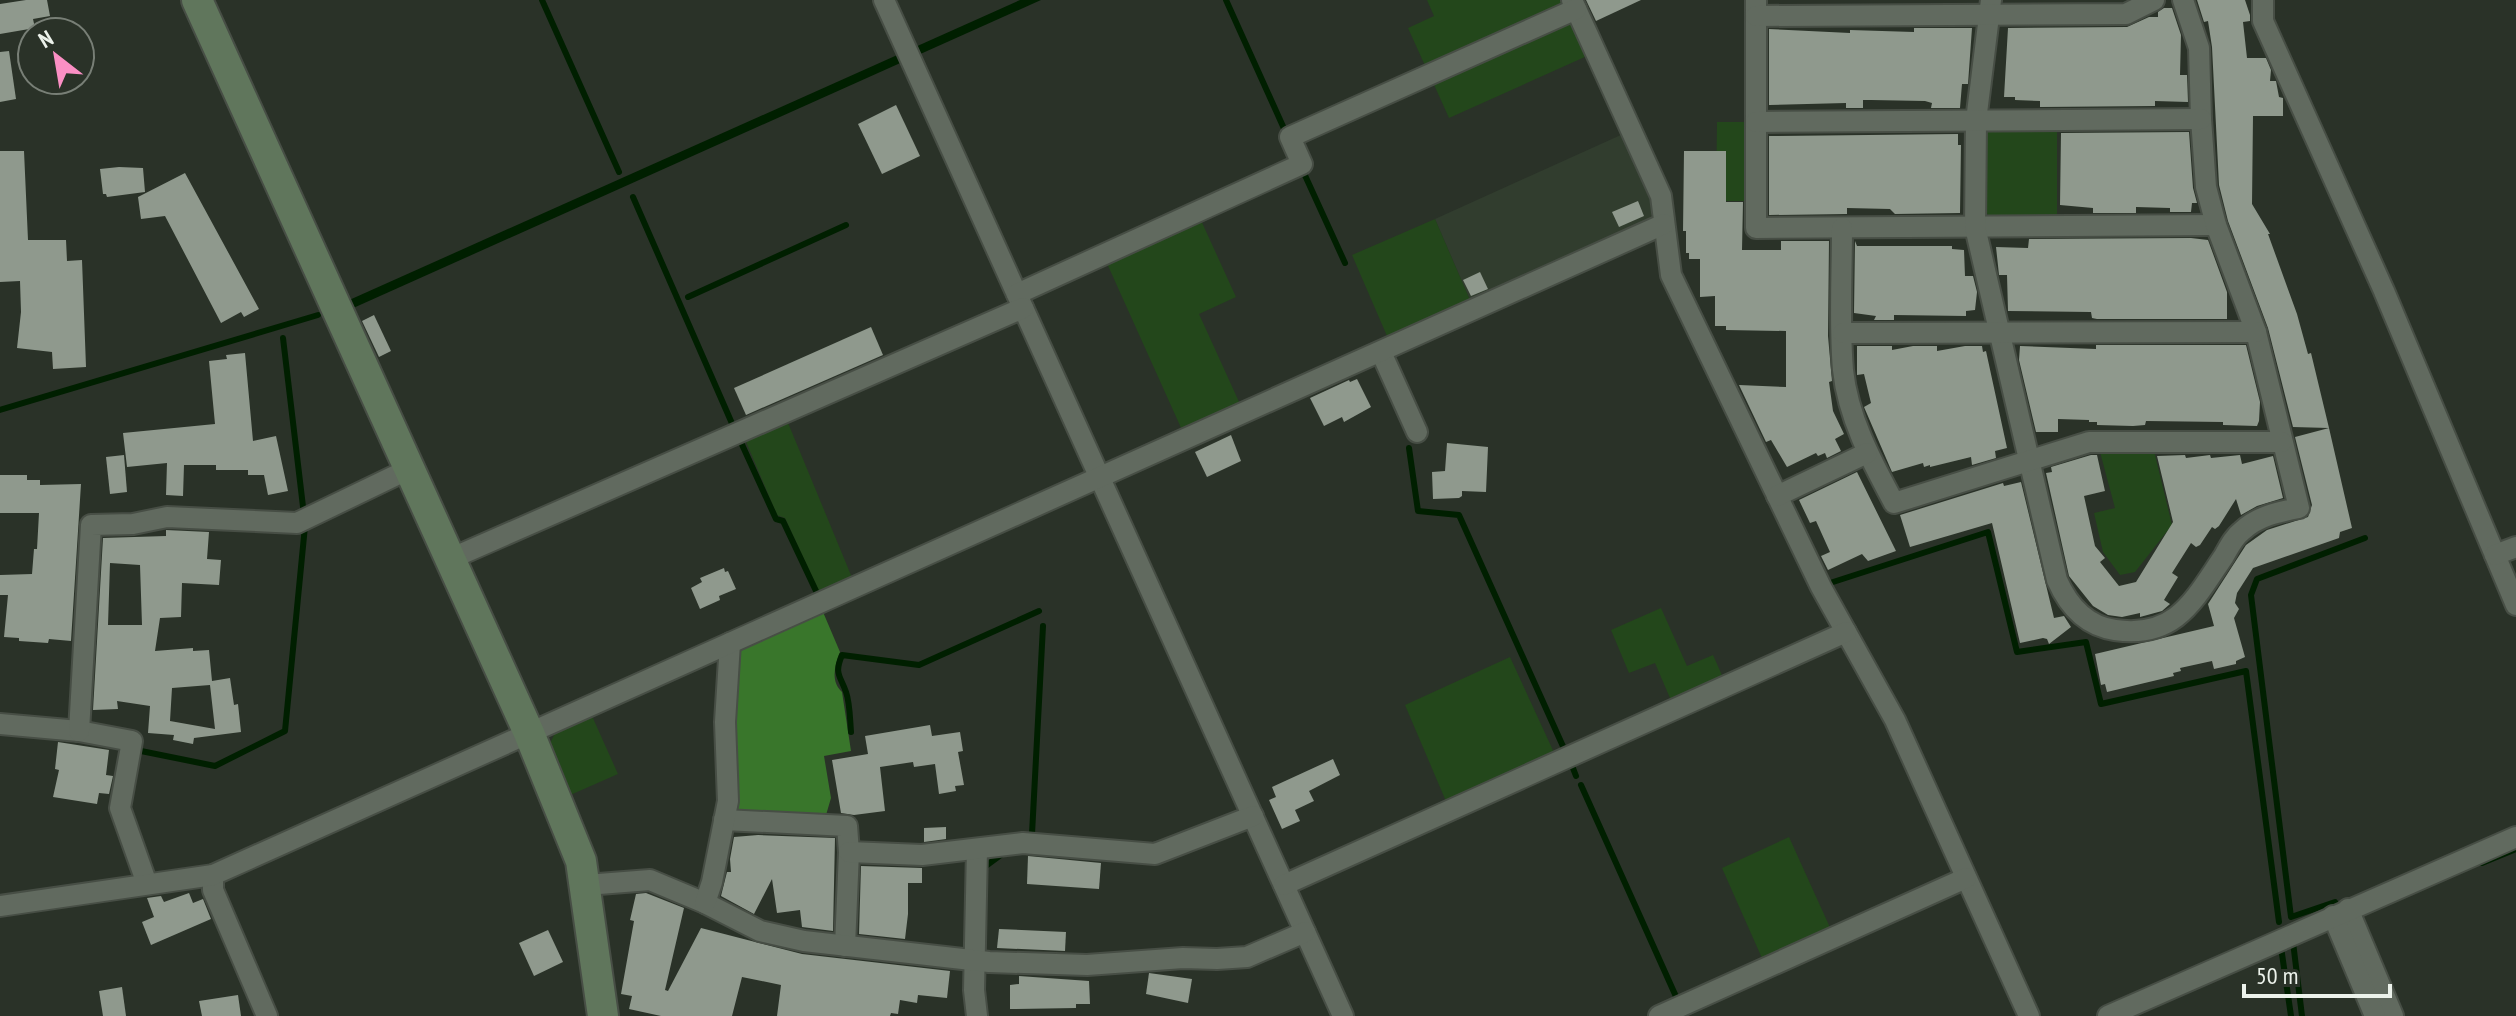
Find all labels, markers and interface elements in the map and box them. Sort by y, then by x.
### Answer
north arrow [16,16,96,96]
text: N [33,24,58,54]
scale bar [2244,948,2390,998]
text: 50 m [2256,960,2298,991]

